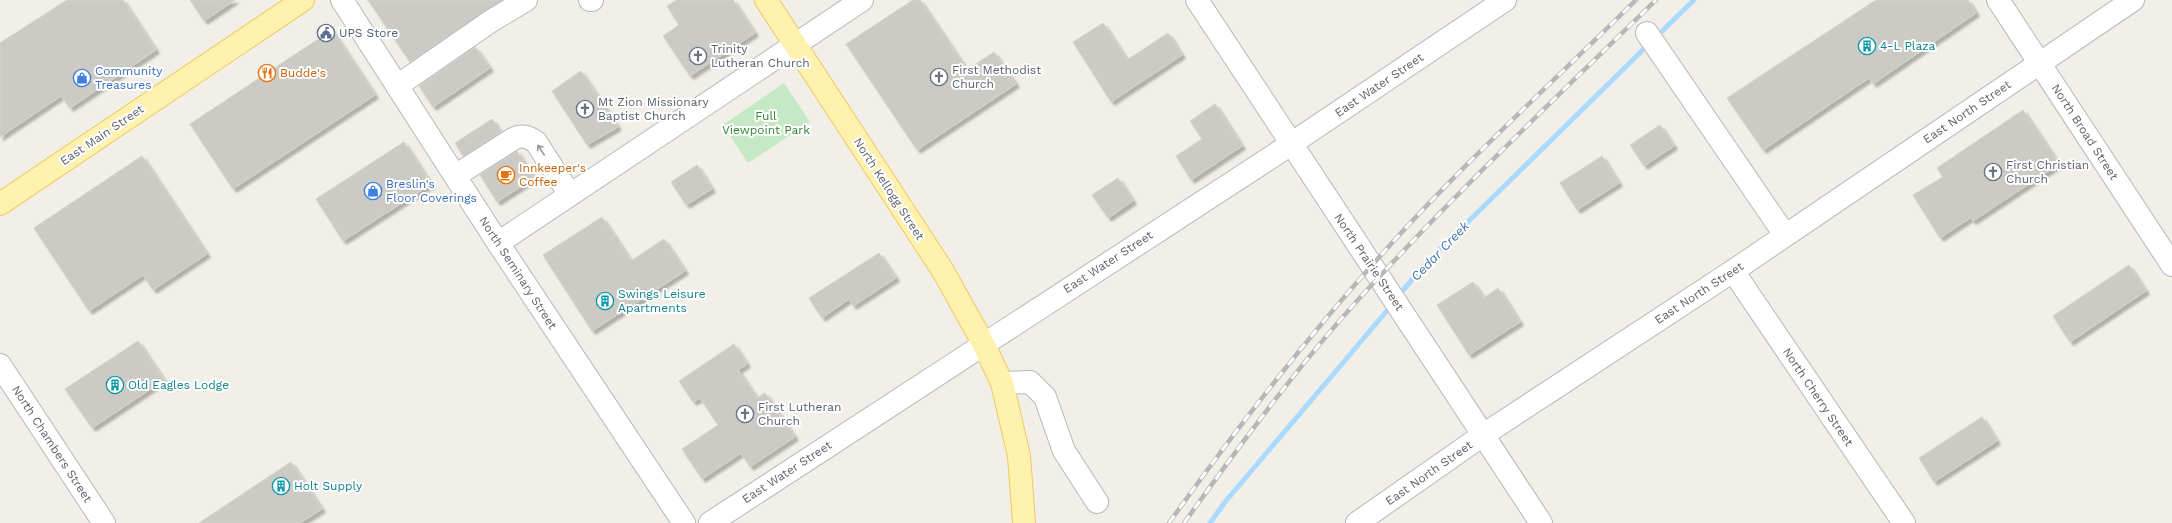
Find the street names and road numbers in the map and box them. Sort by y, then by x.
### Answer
street label: East Water Street [1332,50,1426,120]
street label: East North Street [1920,77,2014,147]
street label: North Broad Street [2049,82,2121,182]
street label: East Main Street [58,102,146,168]
street label: North Kellogg Street [851,135,927,243]
street label: North Prairie Street [1331,211,1407,313]
street label: North Seminary Street [476,214,560,332]
street label: East Water Street [1061,228,1155,296]
street label: East North Street [1652,259,1746,327]
street label: North Cherry Street [1780,345,1856,449]
street label: North Chambers Street [9,383,95,505]
street label: East Water Street [740,438,834,506]
street label: East North Street [1383,438,1475,508]

